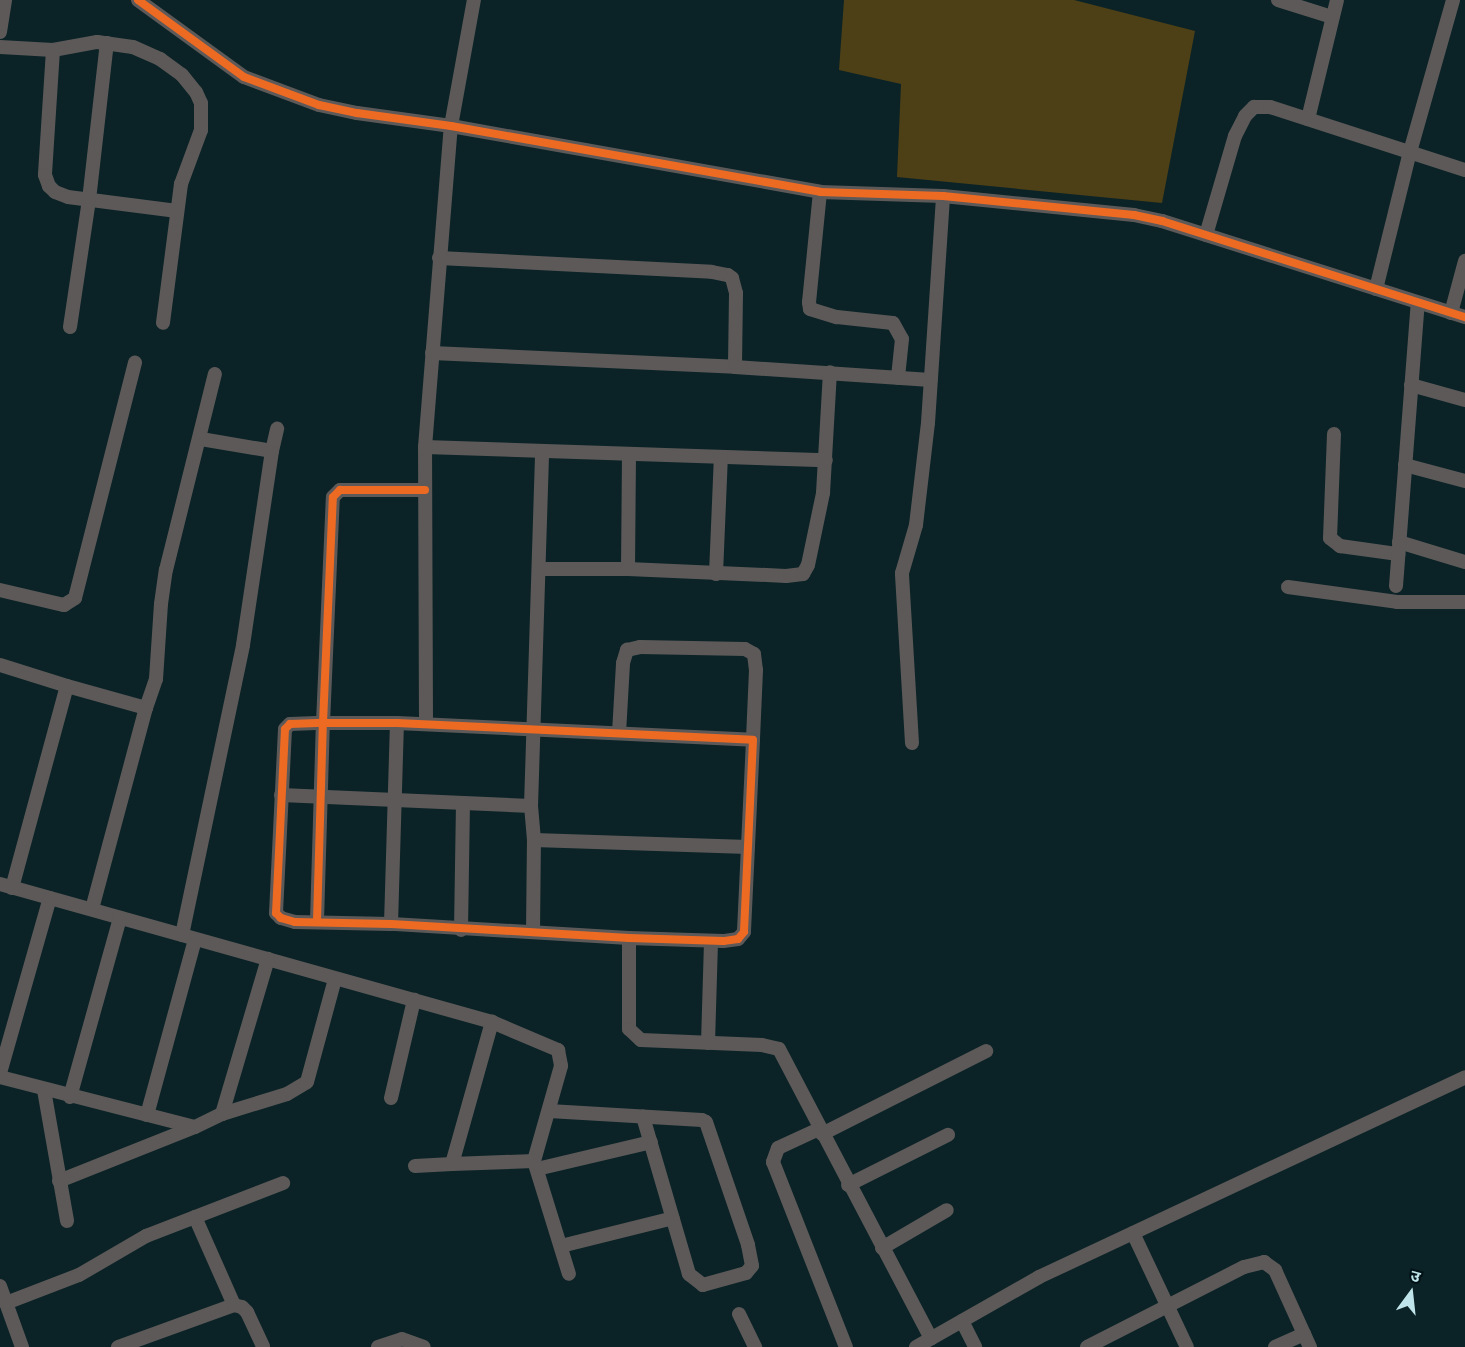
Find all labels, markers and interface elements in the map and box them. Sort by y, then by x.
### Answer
north arrow [1381,1263,1441,1323]
text: उ [1408,1264,1423,1287]

